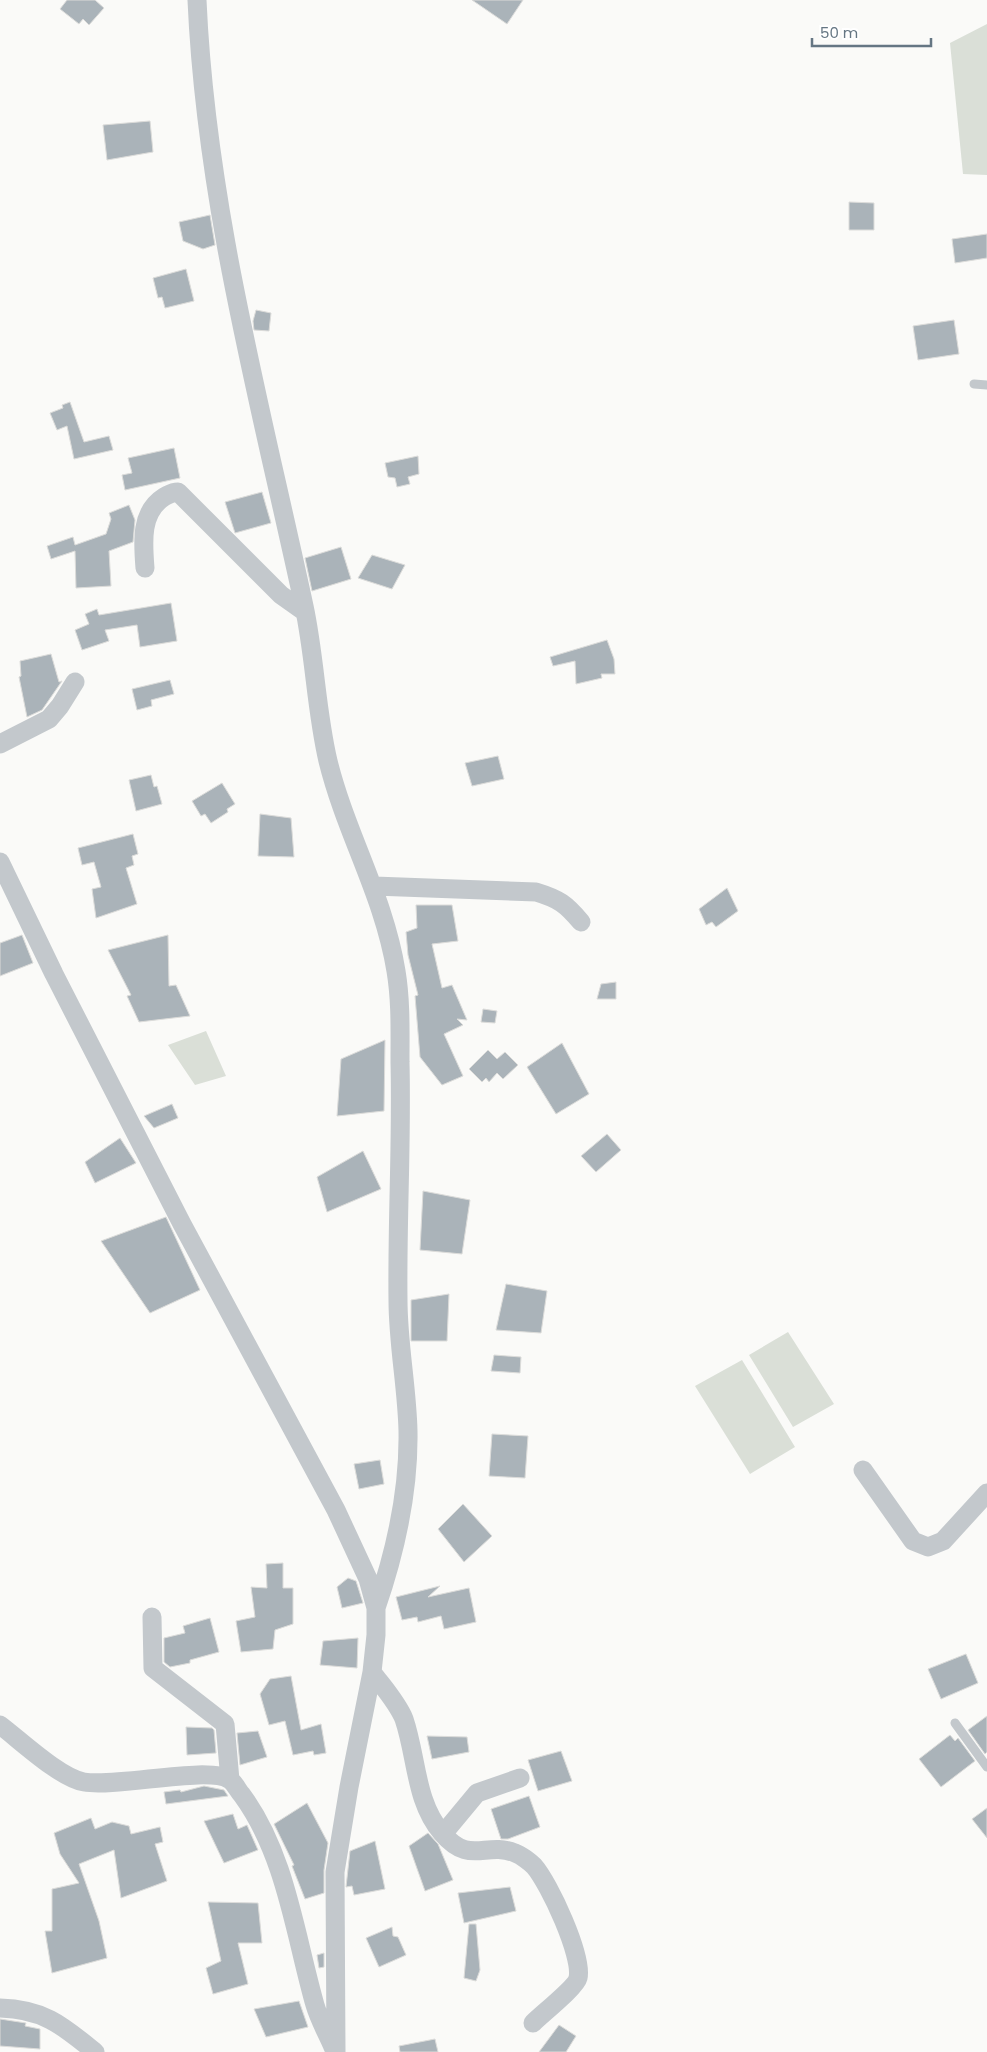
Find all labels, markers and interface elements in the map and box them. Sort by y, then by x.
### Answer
scale bar [812,15,931,47]
text: 50 m [820,22,858,43]

